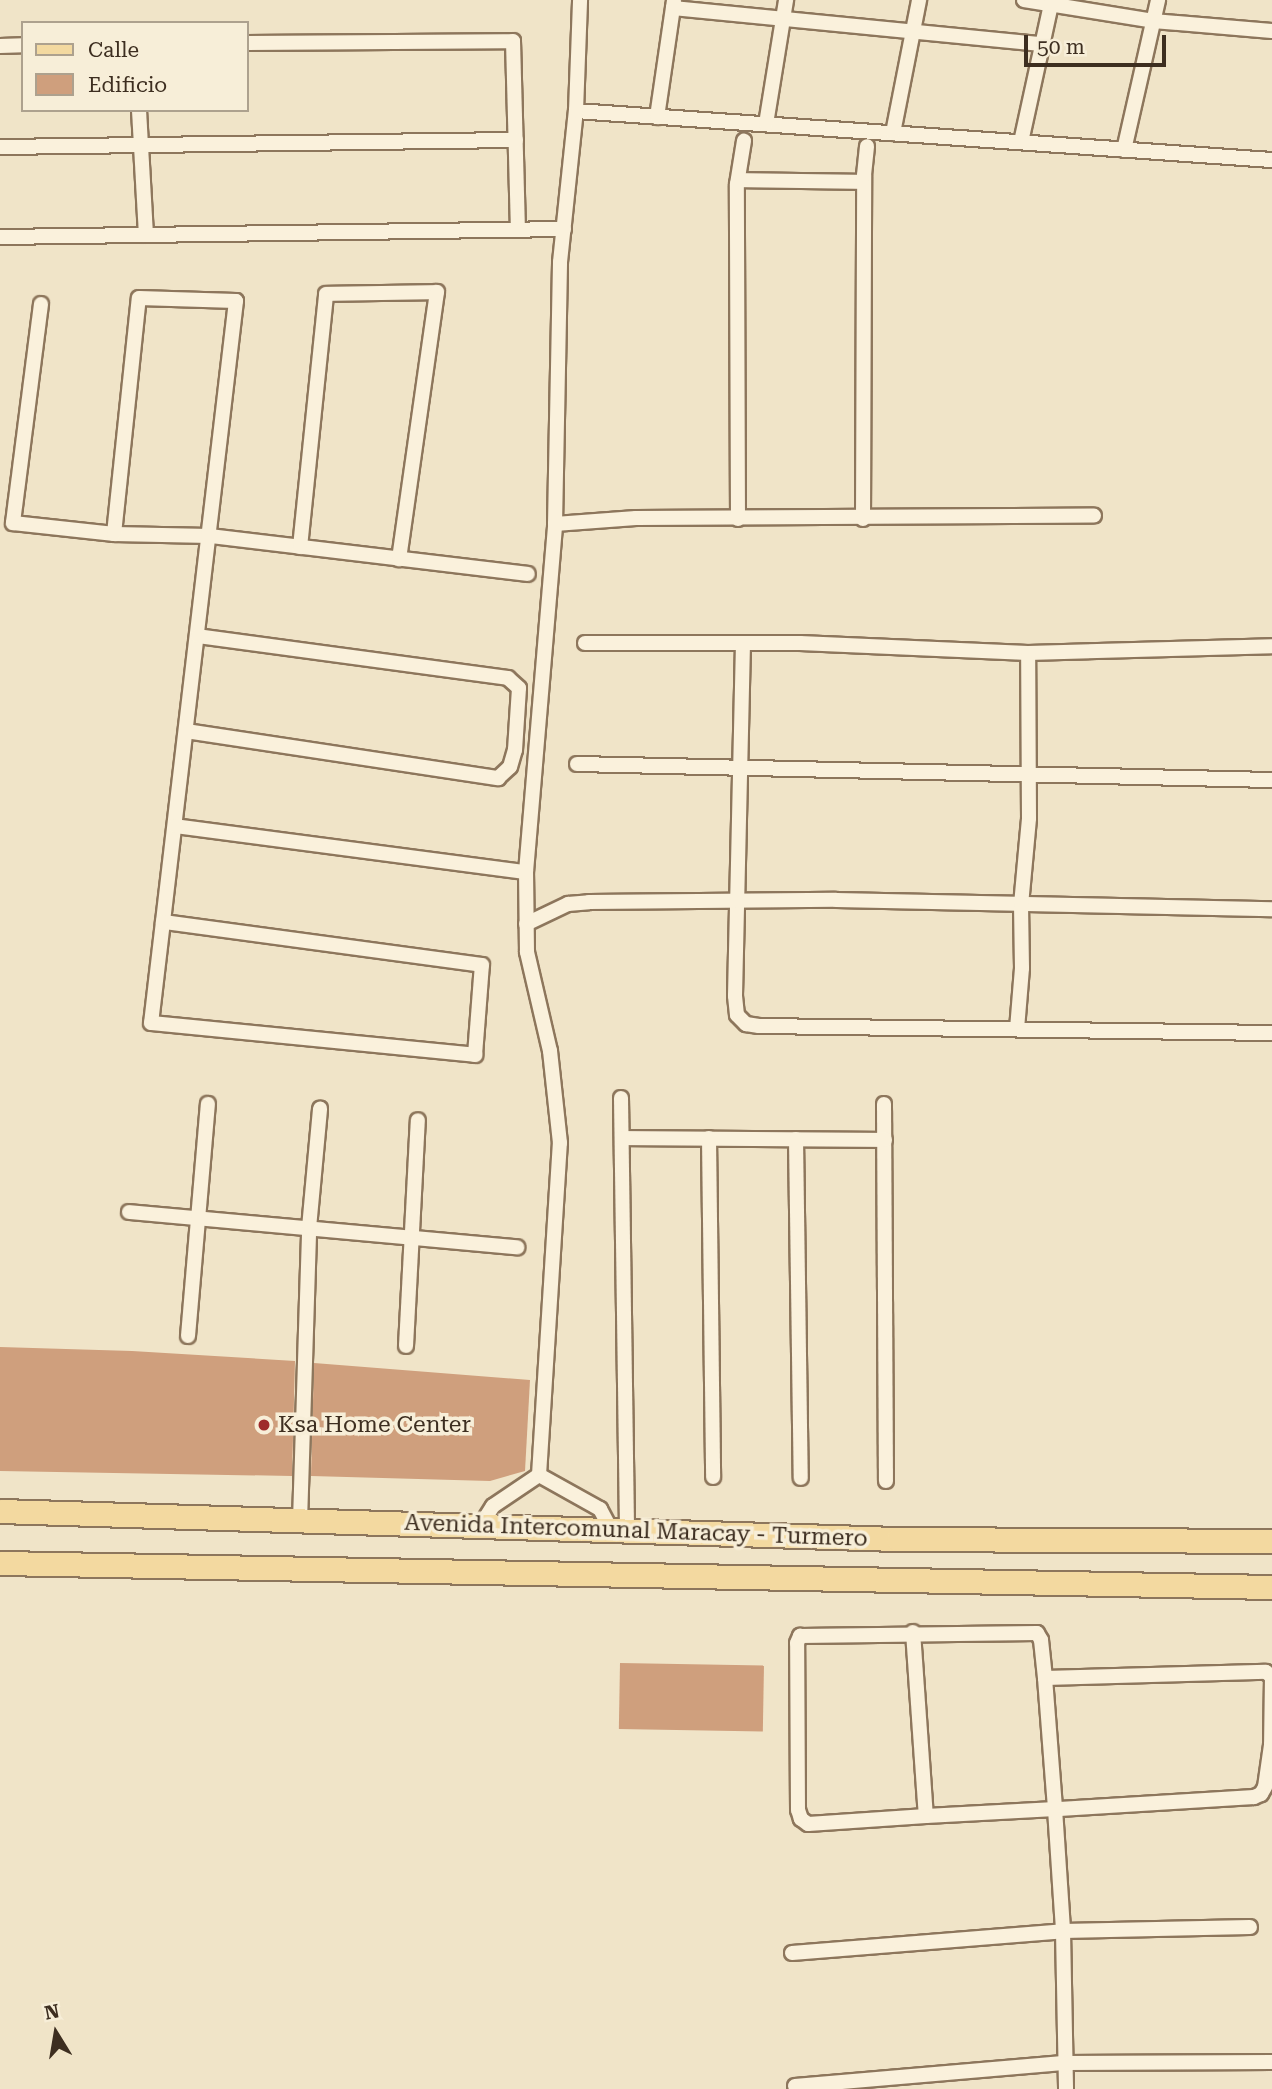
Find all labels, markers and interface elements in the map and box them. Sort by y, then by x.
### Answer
legend [21,21,248,112]
scale bar [1027,21,1169,65]
text: 50 m [1037,35,1085,59]
text: Calle [88,38,139,62]
text: Edificio [88,73,167,97]
place label: Ksa Home Center [278,1411,471,1439]
marker: Ksa Home Center [256,1417,272,1433]
street label: Avenida Intercomunal Maracay - Turmero [404,1509,868,1553]
north arrow [21,1998,91,2068]
text: N [43,1999,61,2025]

